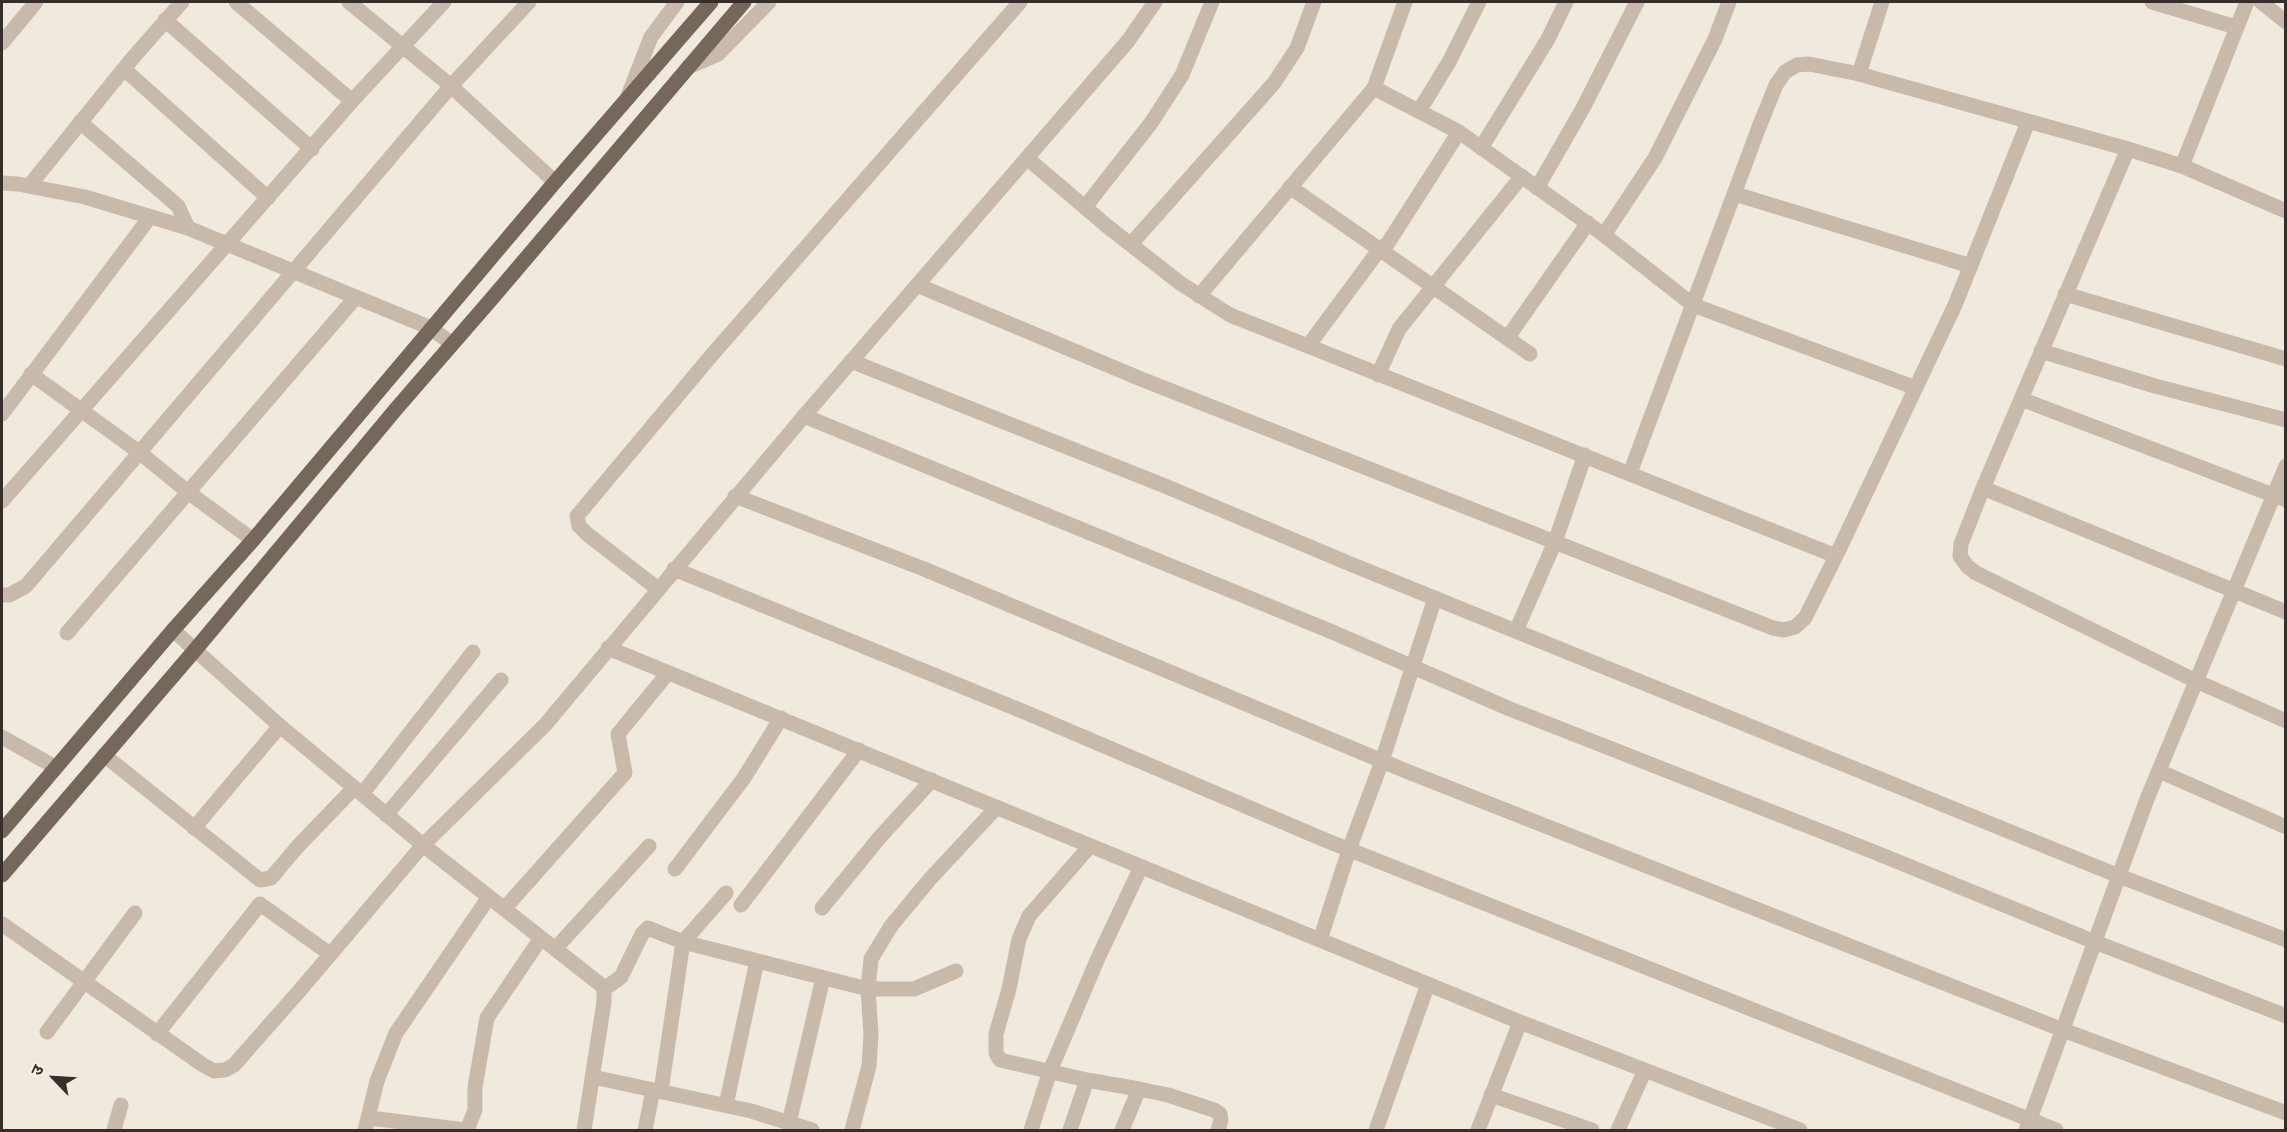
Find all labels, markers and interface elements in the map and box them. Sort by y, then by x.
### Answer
north arrow [24,1048,84,1108]
text: उ [27,1062,49,1079]

